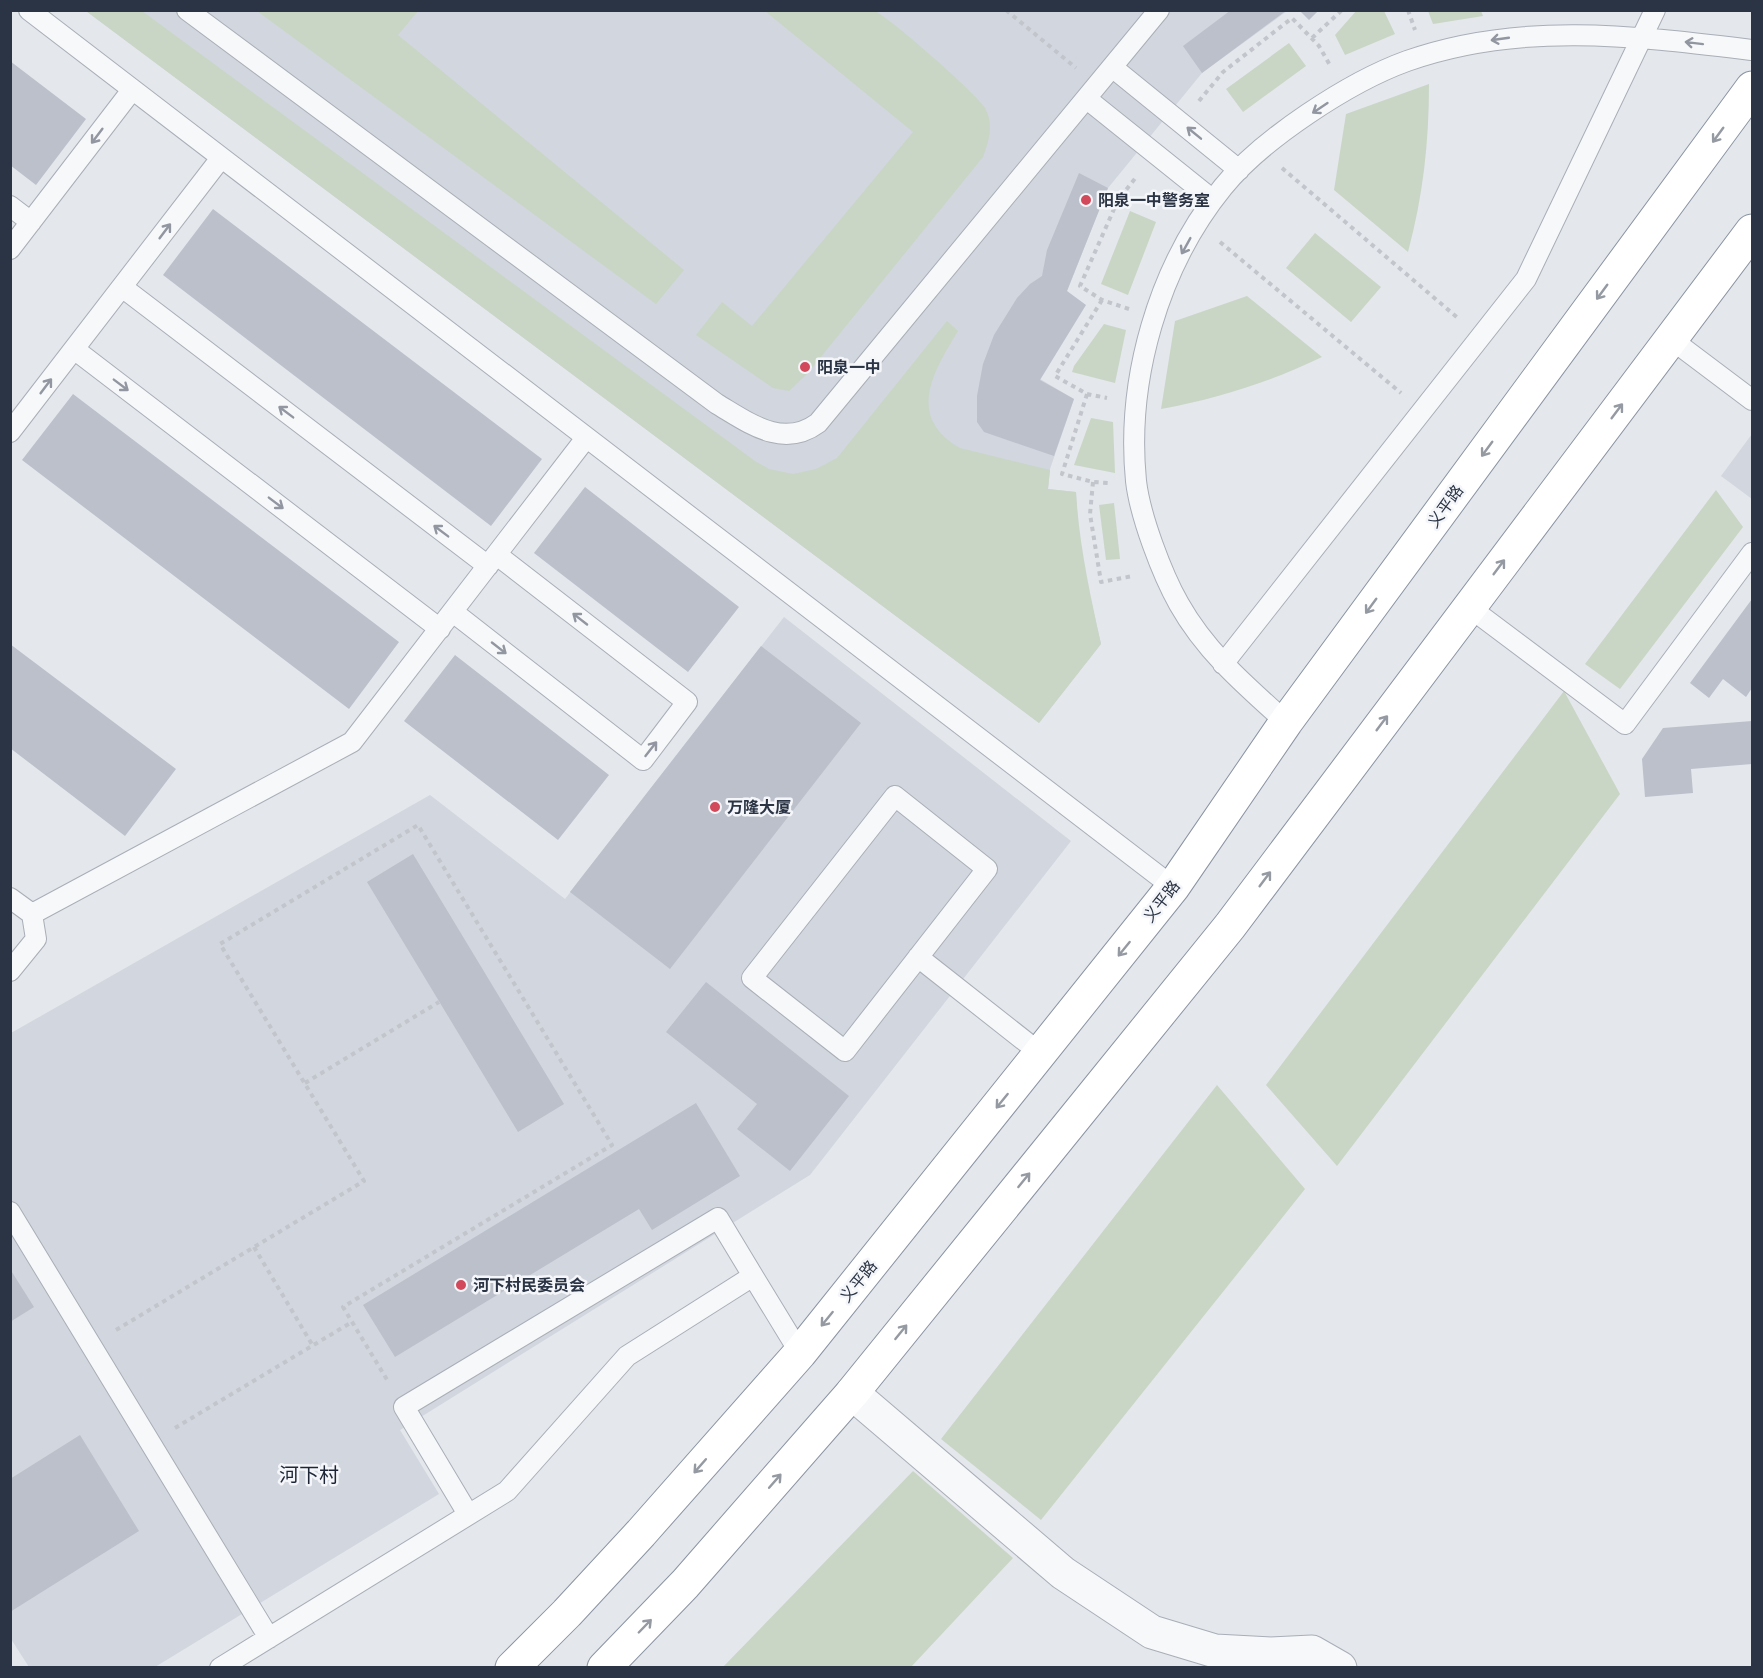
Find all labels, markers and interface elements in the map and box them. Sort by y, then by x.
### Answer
one-way arrow [1491,33,1510,44]
one-way arrow [1685,37,1705,48]
one-way arrow [1312,102,1329,114]
one-way arrow [1186,126,1202,139]
one-way arrow [1712,127,1724,143]
one-way arrow [90,128,103,144]
place label: 阳泉一中警务室 [1098,191,1210,210]
marker: 阳泉一中警务室 [1079,193,1093,207]
one-way arrow [158,224,171,240]
one-way arrow [1180,236,1191,254]
one-way arrow [1596,284,1608,300]
place label: 阳泉一中 [817,358,881,377]
marker: 阳泉一中 [798,360,812,374]
one-way arrow [39,378,52,394]
one-way arrow [112,378,128,391]
one-way arrow [1610,404,1623,420]
one-way arrow [279,406,295,419]
one-way arrow [1480,441,1493,457]
street label: 义平路 [1424,481,1467,531]
one-way arrow [267,497,283,510]
one-way arrow [434,524,450,537]
one-way arrow [1493,560,1506,576]
one-way arrow [1365,598,1377,614]
one-way arrow [572,613,588,626]
one-way arrow [491,642,507,655]
one-way arrow [1375,715,1388,731]
one-way arrow [644,741,657,757]
place label: 万隆大厦 [727,798,791,817]
marker: 万隆大厦 [708,800,722,814]
one-way arrow [1258,871,1271,887]
street label: 义平路 [1139,877,1184,926]
one-way arrow [1117,941,1130,957]
one-way arrow [995,1093,1008,1109]
one-way arrow [1017,1172,1030,1188]
street label: 义平路 [836,1257,881,1306]
place label: 河下村民委员会 [473,1276,585,1295]
marker: 河下村民委员会 [454,1278,468,1292]
one-way arrow [821,1311,834,1327]
one-way arrow [894,1325,908,1340]
one-way arrow [693,1459,707,1474]
district label: 河下村 [279,1463,339,1487]
one-way arrow [768,1474,782,1489]
one-way arrow [638,1618,652,1633]

